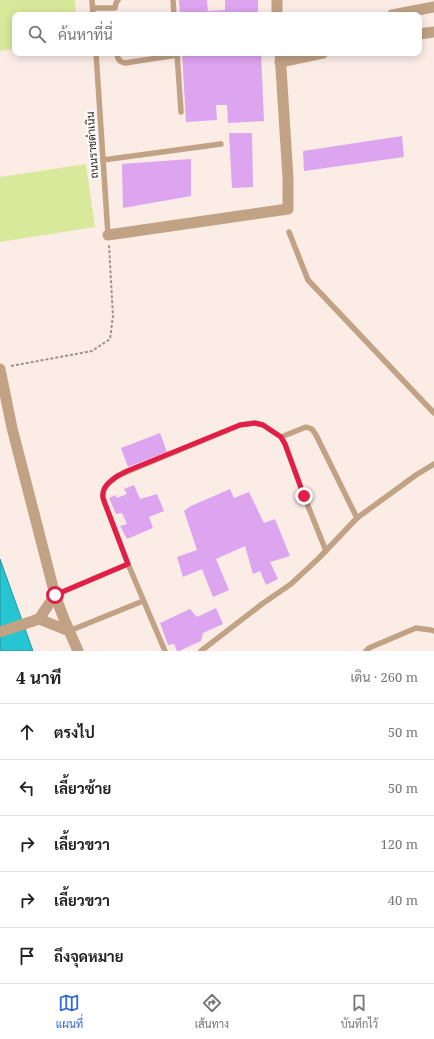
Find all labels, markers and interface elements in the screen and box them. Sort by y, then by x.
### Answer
search box [12,12,422,56]
icon: search [26,23,48,45]
text: ค้นหาที่นี่ [58,24,113,44]
street label: ถนนราชดำเนิน [82,111,101,179]
route end [295,487,313,505]
route start [46,586,64,604]
text: 4 นาที [16,666,61,689]
text: เดิน · 260 m [351,668,418,686]
icon: ahead [16,721,38,743]
text: ตรงไป [54,722,95,742]
text: 50 m [388,723,418,741]
icon: left [16,777,38,799]
text: เลี้ยวซ้าย [54,778,111,798]
text: 50 m [388,779,418,797]
icon: right [16,833,38,855]
text: เลี้ยวขวา [54,834,110,854]
text: 120 m [381,835,418,853]
icon: right [16,889,38,911]
text: เลี้ยวขวา [54,890,110,910]
text: 40 m [388,891,418,909]
icon: arrive [16,945,38,967]
text: ถึงจุดหมาย [54,946,124,966]
tab: แผนที่ [56,992,83,1031]
tab: เส้นทาง [195,992,229,1031]
tab: บันทึกไว้ [341,992,378,1031]

